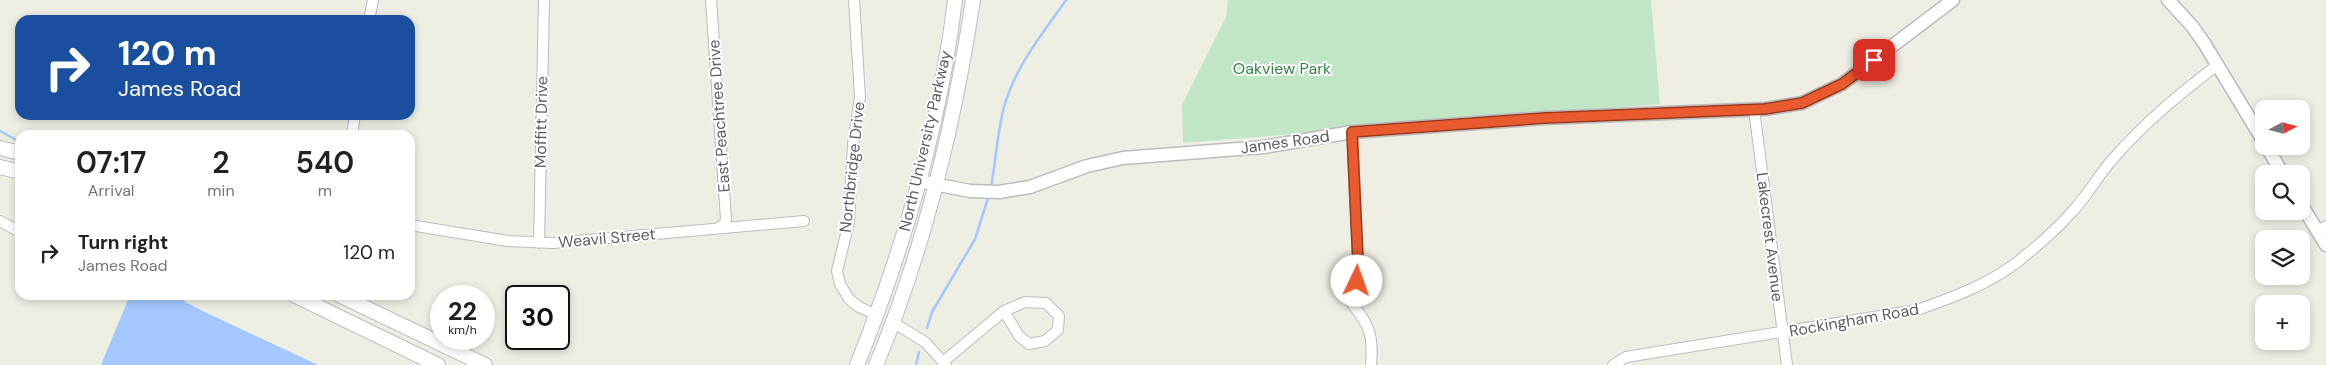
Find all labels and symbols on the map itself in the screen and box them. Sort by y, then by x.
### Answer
street label: East Peachtree Drive [703,39,735,193]
pin [1853,39,1895,81]
street label: North University Parkway [894,48,956,233]
park label: Oakview Park [1233,58,1331,79]
street label: Moffitt Drive [530,76,552,168]
street label: Northbridge Drive [835,100,869,234]
north arrow [2255,100,2310,155]
street label: James Road [1239,125,1331,159]
street label: Lakecrest Avenue [1752,171,1788,303]
street label: Weavil Street [557,223,657,253]
position arrow [1330,254,1382,306]
speed limit sign: 30 [505,285,570,350]
street label: Rockingham Road [1787,298,1921,342]

